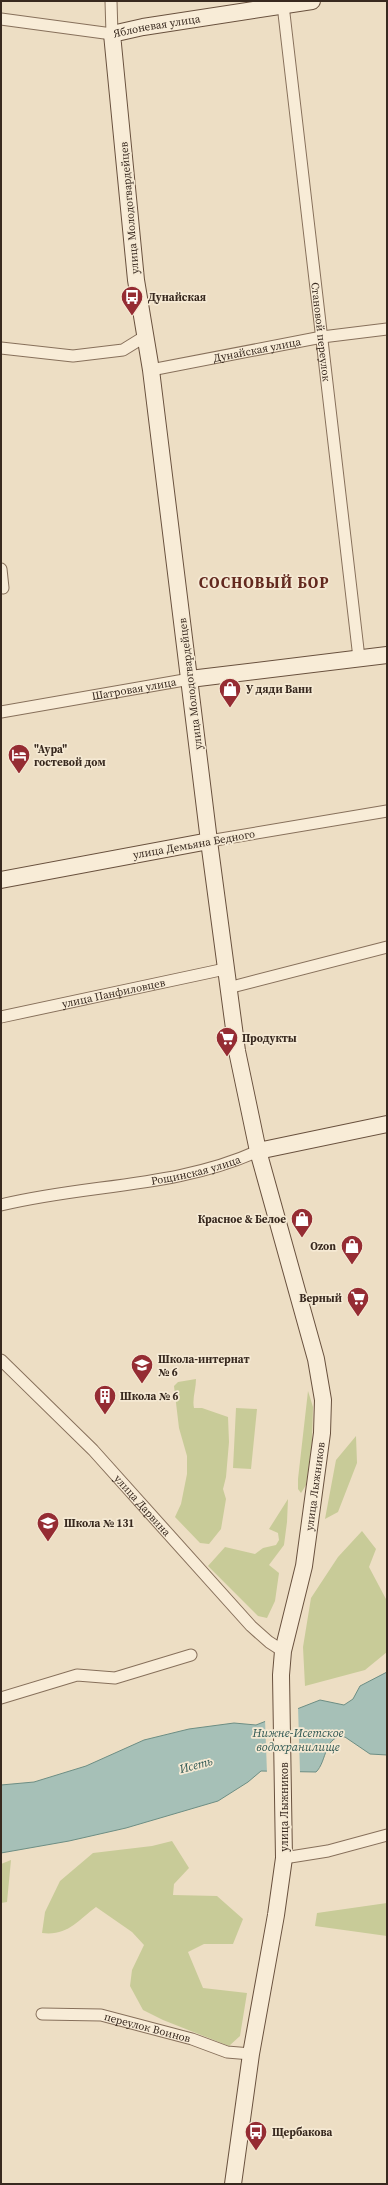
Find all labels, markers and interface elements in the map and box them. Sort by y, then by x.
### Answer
street label: Яблоневая улица [112,11,202,41]
street label: улица Молодогвардейцев [116,141,143,275]
street label: Становой переулок [307,281,334,382]
bus stop icon: Дунайская [119,284,145,317]
place label: Дунайская [148,290,206,305]
street label: Дунайская улица [212,334,303,366]
district label: СОСНОВЫЙ БОР [199,572,329,593]
street label: улица Молодогвардейцев [175,617,206,751]
street label: Шатровая улица [91,674,178,704]
shop icon: У дяди Вани [217,676,243,709]
place label: У дяди Вани [246,682,312,697]
hotel icon: "Аура" гостевой дом [6,742,32,775]
place label: "Аура" гостевой дом [34,742,106,770]
street label: улица Демьяна Бедного [132,826,256,863]
street label: улица Панфиловцев [60,975,167,1012]
supermarket icon: Продукты [214,1025,240,1058]
place label: Продукты [242,1031,297,1046]
street label: Рощинская улица [150,1152,243,1189]
shop icon: Красное & Белое [289,1206,315,1239]
place label: Красное & Белое [198,1212,286,1227]
shop icon: Ozon [339,1233,365,1266]
place label: Ozon [310,1239,336,1254]
supermarket icon: Верный [345,1285,371,1318]
place label: Верный [299,1291,342,1306]
school or university icon: Школа-интернат № 6 [129,1352,155,1385]
place label: Школа-интернат № 6 [158,1352,250,1380]
building icon: Школа № 6 [92,1383,118,1416]
place label: Школа № 6 [120,1389,178,1404]
street label: улица Лыжников [302,1441,329,1532]
street label: улица Дарвина [111,1472,174,1540]
school or university icon: Школа № 131 [35,1510,61,1543]
place label: Школа № 131 [64,1516,134,1531]
water label: Нижне-Исетское водохранилище [252,1725,344,1755]
water label: Исеть [177,1753,215,1777]
street label: улица Лыжников [277,1762,292,1852]
street label: переулок Воинов [102,2009,192,2046]
bus stop icon: Щербакова [243,2119,269,2152]
place label: Щербакова [272,2125,332,2140]

